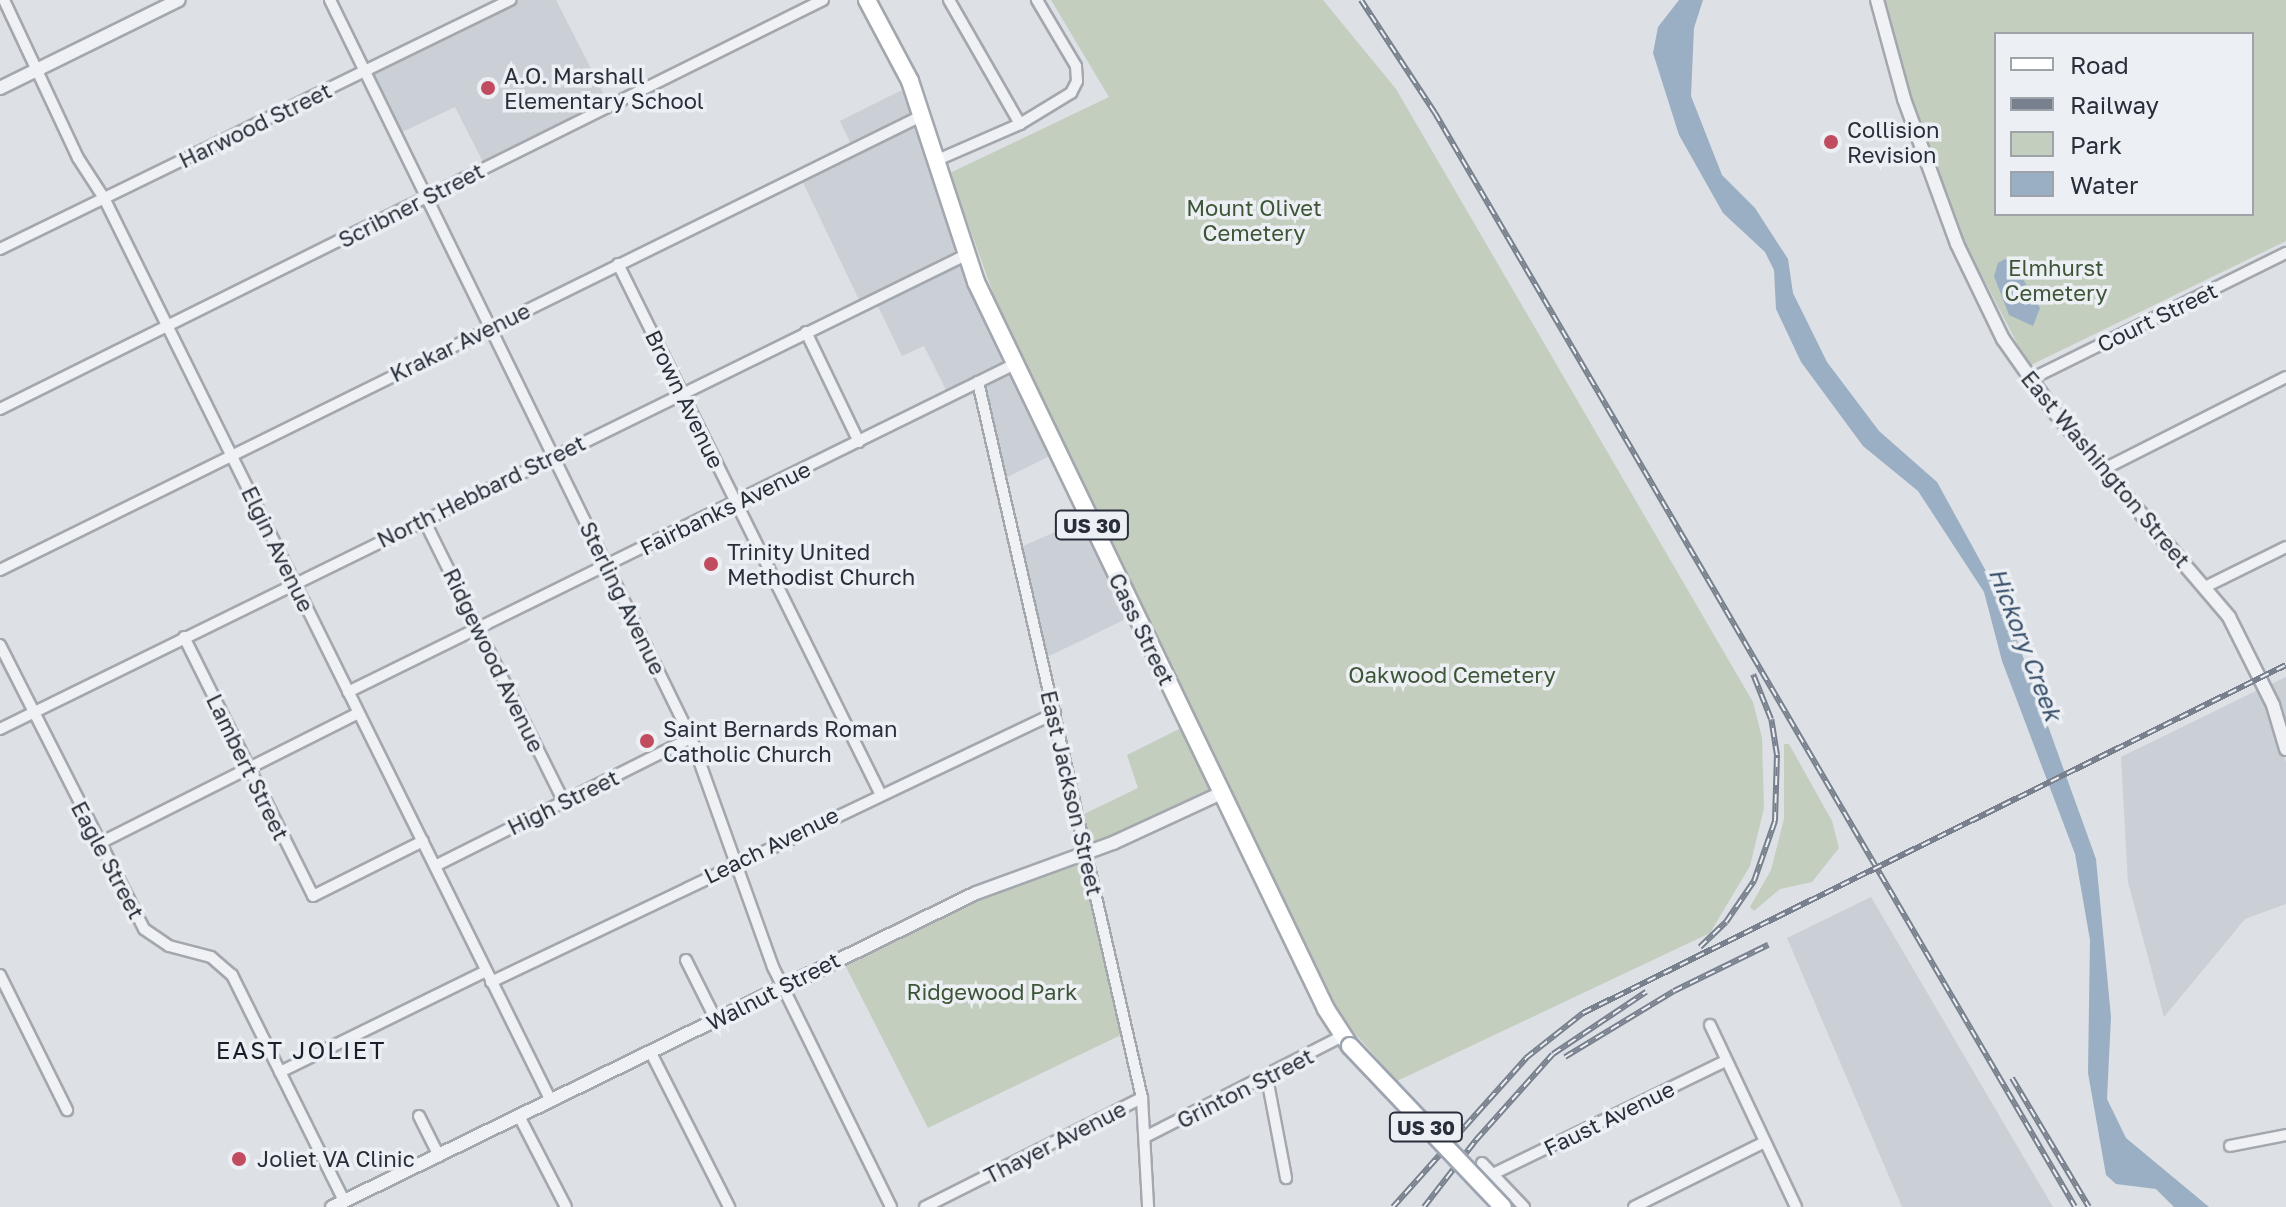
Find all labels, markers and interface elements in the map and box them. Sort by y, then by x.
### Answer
legend [1994,32,2254,216]
text: Road [2070,50,2129,79]
place label: A.O. Marshall Elementary School [504,62,704,114]
street label: Harwood Street [174,77,336,173]
marker: A.O. Marshall Elementary School [479,79,497,97]
text: Railway [2070,90,2159,119]
place label: Collision Revision [1847,116,1939,168]
text: Park [2070,130,2122,159]
marker: Collision Revision [1822,133,1840,151]
street label: Scribner Street [334,157,488,253]
text: Water [2070,170,2138,199]
park label: Mount Olivet Cemetery [1186,194,1322,246]
park label: Elmhurst Cemetery [2004,254,2108,306]
street label: Court Street [2093,277,2221,357]
street label: Krakar Avenue [386,297,534,387]
street label: Brown Avenue [640,326,730,472]
street label: East Washington Street [2016,365,2196,573]
street label: North Hebbard Street [373,429,589,553]
street label: Fairbanks Avenue [635,455,815,561]
street label: Elgin Avenue [236,482,320,616]
road number: US 30 [1054,509,1130,541]
street label: Sterling Avenue [575,517,671,679]
place label: Trinity United Methodist Church [727,538,915,590]
marker: Trinity United Methodist Church [702,555,720,573]
water label: Hickory Creek [1984,563,2068,725]
street label: Ridgewood Avenue [438,564,550,756]
street label: Cass Street [1104,569,1180,689]
park label: Oakwood Cemetery [1348,662,1556,688]
street label: East Jackson Street [1036,688,1108,898]
street label: Lambert Street [201,690,295,844]
place label: Saint Bernards Roman Catholic Church [663,715,897,766]
marker: Saint Bernards Roman Catholic Church [638,732,656,750]
street label: High Street [503,764,623,840]
street label: Eagle Street [66,797,150,923]
street label: Leach Avenue [700,801,842,889]
street label: Walnut Street [702,946,844,1036]
park label: Ridgewood Park [906,979,1078,1005]
district label: EAST JOLIET [216,1036,386,1064]
street label: Grinton Street [1172,1042,1318,1134]
street label: Faust Avenue [1539,1075,1679,1161]
street label: Thayer Avenue [980,1095,1130,1189]
road number: US 30 [1388,1111,1464,1143]
place label: Joliet VA Clinic [257,1146,415,1172]
marker: Joliet VA Clinic [228,1148,250,1170]

